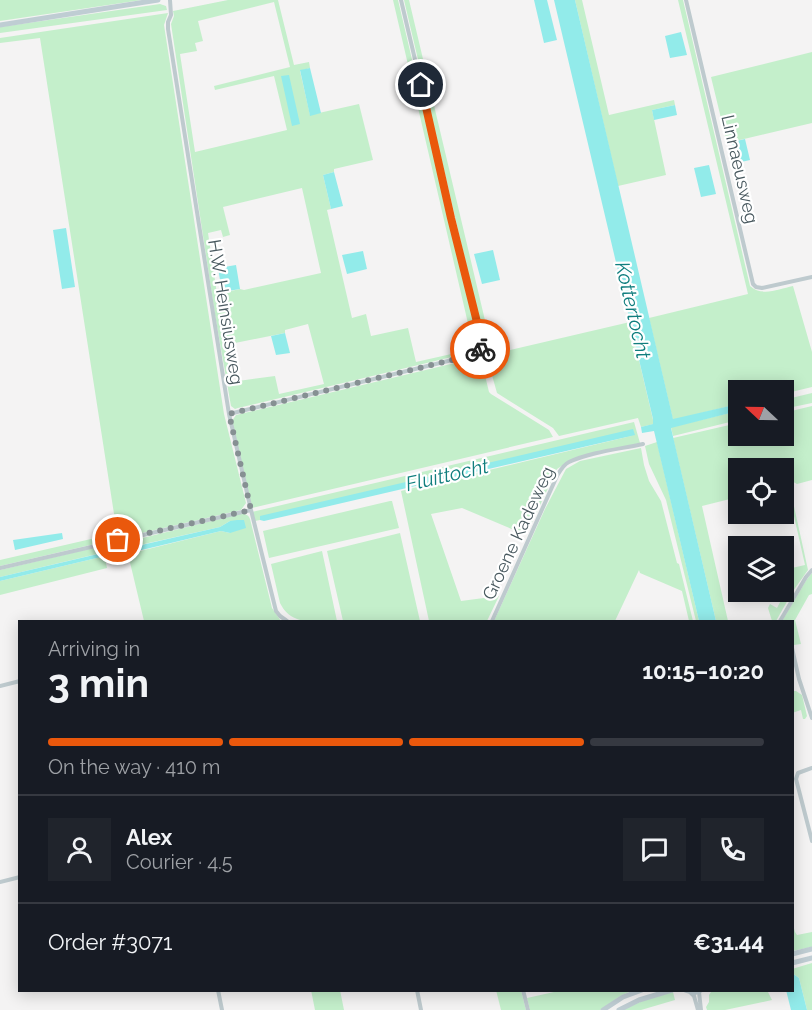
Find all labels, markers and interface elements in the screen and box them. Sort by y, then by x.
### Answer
pin [395,59,446,110]
icon: home [404,68,437,101]
street label: Linnaeusweg [717,113,763,225]
street label: H.W. Heinsiusweg [204,238,248,386]
water label: Kottertocht [610,259,656,361]
courier [450,319,510,379]
icon: bike [464,333,497,366]
north arrow [728,380,794,446]
map controls [728,380,794,602]
water label: Fluittocht [403,454,491,496]
button: locate [728,458,794,524]
street label: Groene Kadeweg [478,463,558,603]
pin [92,514,143,565]
icon: bag [101,523,134,556]
button: layers [728,536,794,602]
text: Arriving in [48,637,140,661]
text: 10:15–10:20 [642,658,764,684]
text: 3 min [48,660,149,706]
text: On the way · 410 m [48,755,220,779]
button: person [48,818,111,881]
button: chat [623,818,686,881]
button: phone [701,818,764,881]
text: Alex [126,824,172,850]
text: Courier · 4.5 [126,850,233,874]
text: Order #3071 [48,929,172,955]
text: €31.44 [693,929,764,955]

